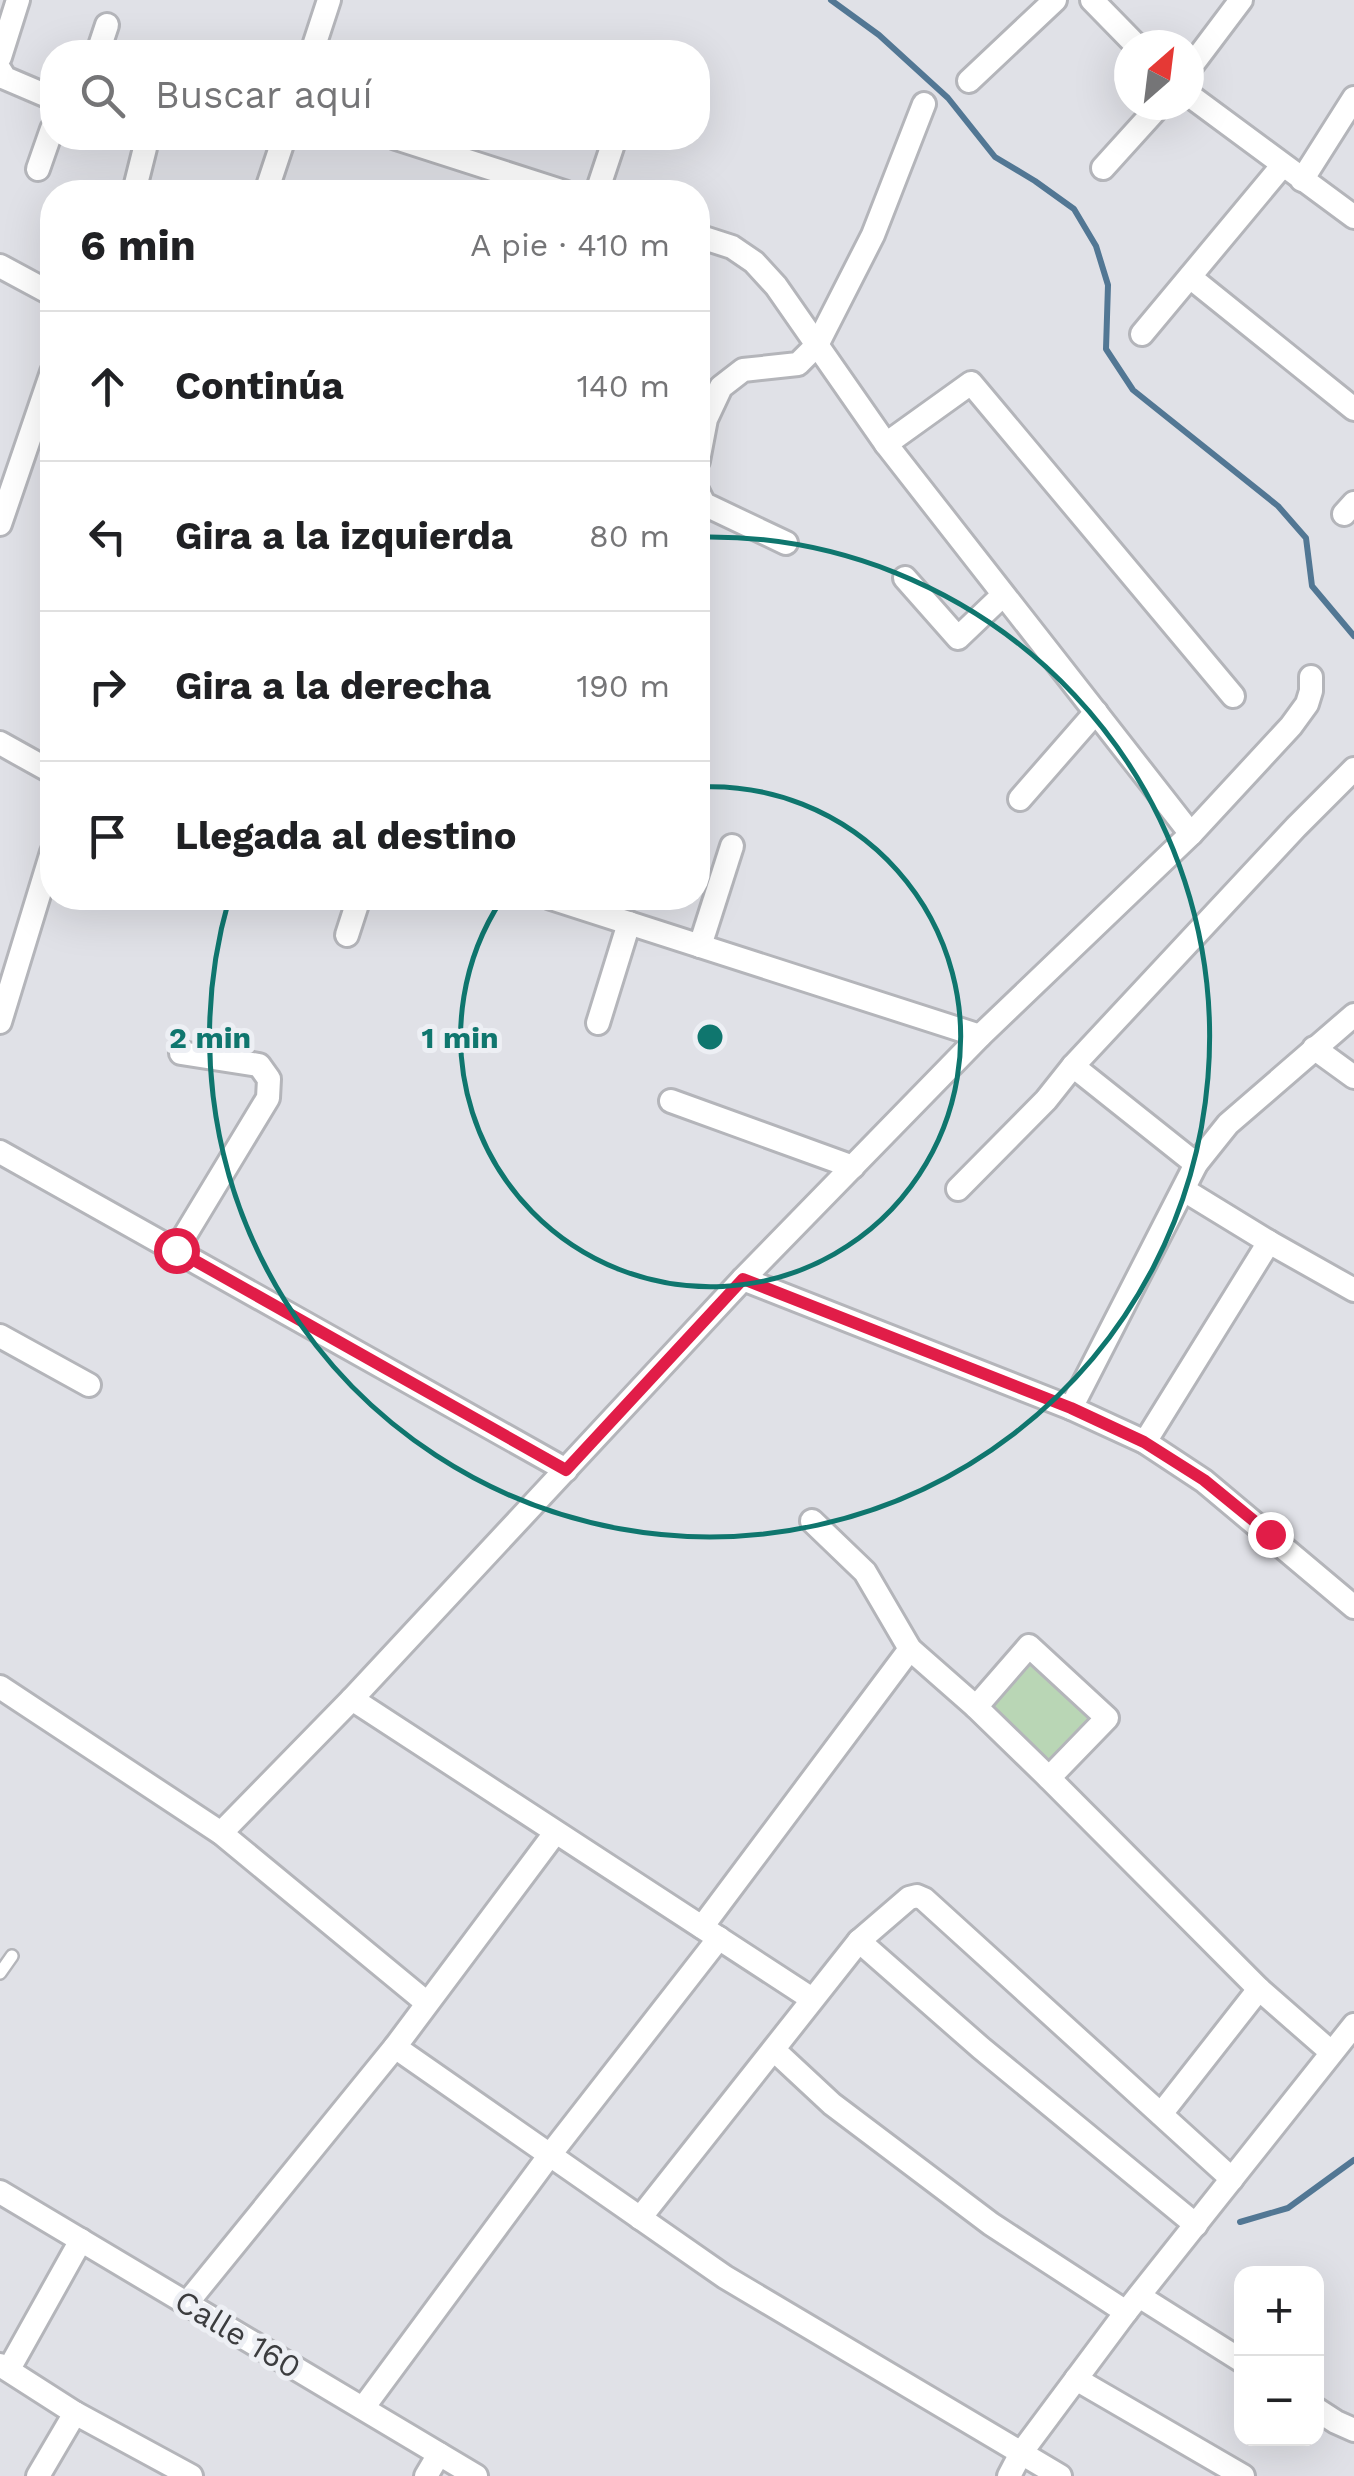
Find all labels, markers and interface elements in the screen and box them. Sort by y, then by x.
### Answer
north arrow [1114,30,1204,120]
search box [40,40,710,150]
icon: search [75,68,130,123]
text: Buscar aquí [155,73,373,117]
text: 6 min [80,221,196,270]
text: A pie · 410 m [470,226,670,264]
icon: ahead [80,359,135,414]
text: Continúa [175,364,344,408]
text: 140 m [577,367,670,405]
icon: left [80,509,135,564]
text: Gira a la izquierda [175,514,513,558]
text: 80 m [589,517,670,555]
icon: right [80,659,135,714]
text: Gira a la derecha [175,664,491,708]
text: 190 m [576,667,670,705]
icon: arrive [80,809,135,864]
text: Llegada al destino [175,814,517,858]
centre of rings [692,1019,728,1055]
text: 2 min [169,1020,251,1055]
text: 1 min [421,1020,499,1055]
route start [154,1228,200,1274]
route end [1248,1512,1294,1558]
map controls [1234,2266,1324,2446]
button: + [1234,2266,1324,2356]
street label: Calle 160 [168,2282,308,2386]
button: − [1234,2356,1324,2446]

